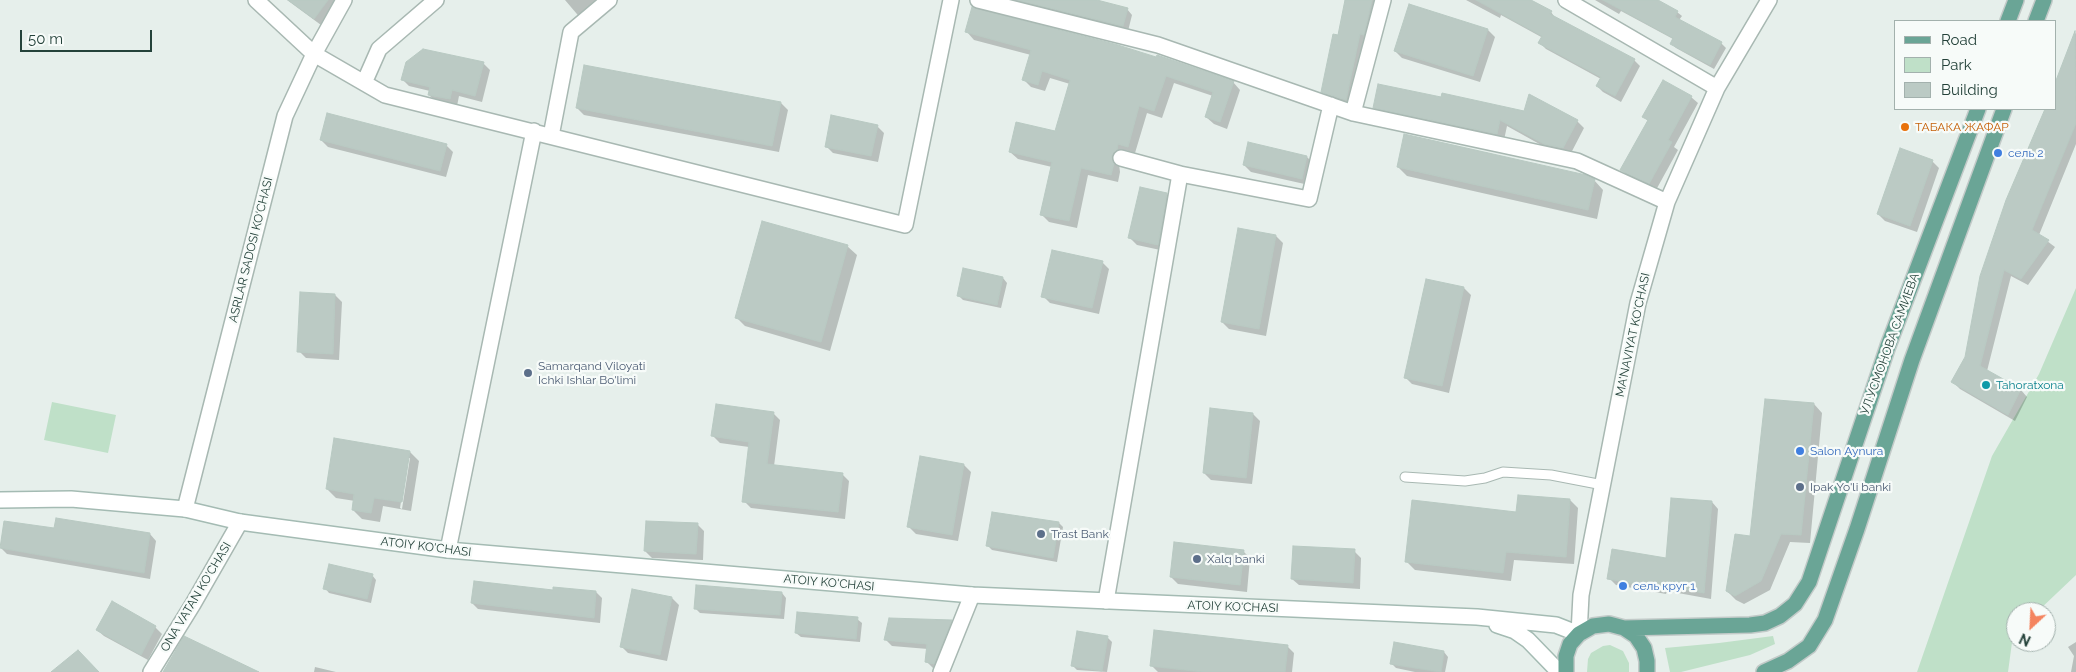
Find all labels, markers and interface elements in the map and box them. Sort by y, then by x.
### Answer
scale bar [22,20,155,52]
legend [1894,20,2056,110]
text: 50 m [28,30,63,48]
text: Road [1941,31,1977,49]
text: Park [1941,56,1972,74]
text: Building [1941,81,1998,99]
place label: ТАБАКА ЖАФАР [1915,120,2009,134]
marker: ТАБАКА ЖАФАР [1899,121,1911,133]
place label: сель 2 [2008,146,2044,160]
marker: сель 2 [1992,147,2004,159]
street label: ASRLAR SADOSI KO'CHASI [226,176,276,324]
street label: УЛ.УСМОНОВА САМИЕВА [1858,271,1922,417]
street label: MA'NAVIYAT KO'CHASI [1613,272,1653,398]
place label: Samarqand Viloyati Ichki Ishlar Bo'limi [538,359,645,387]
marker: Samarqand Viloyati Ichki Ishlar Bo'limi [522,367,534,379]
place label: Tahoratxona [1996,378,2064,392]
marker: Tahoratxona [1980,379,1992,391]
place label: Salon Aynura [1810,444,1883,458]
marker: Salon Aynura [1794,445,1806,457]
place label: Ipak Yo'li banki [1810,480,1891,494]
marker: Ipak Yo'li banki [1794,481,1806,493]
place label: Trast Bank [1051,527,1109,541]
marker: Trast Bank [1035,528,1047,540]
street label: ATOIY KO'CHASI [380,534,472,560]
street label: ONA VATAN KO'CHASI [158,540,234,654]
place label: Xalq banki [1207,552,1265,566]
marker: Xalq banki [1191,553,1203,565]
street label: ATOIY KO'CHASI [783,572,875,594]
place label: сель круг 1 [1633,579,1695,593]
marker: сель круг 1 [1617,580,1629,592]
street label: ATOIY KO'CHASI [1187,598,1279,616]
north arrow [2006,602,2056,652]
text: N [2017,630,2033,649]

